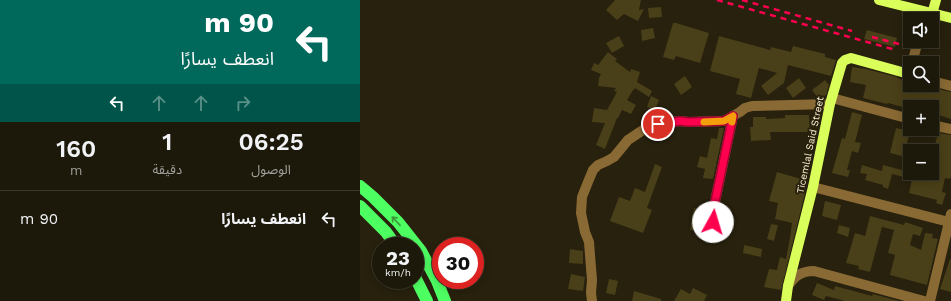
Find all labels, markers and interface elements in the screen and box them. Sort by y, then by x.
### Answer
text: 90 m [204,6,274,39]
map controls [903,12,939,180]
button: sound [903,12,939,48]
icon: left [288,16,340,68]
text: انعطف يسارًا [180,48,274,69]
button: search [903,56,939,92]
icon: left [106,92,128,114]
icon: ahead [148,92,170,114]
icon: ahead [190,92,212,114]
icon: right [232,92,254,114]
street label: Ticemlal Said Street [794,95,826,194]
button: + [903,100,939,136]
pin [641,107,675,141]
icon: arrive [647,113,669,135]
text: 1 [162,128,172,156]
text: 06:25 [238,128,304,156]
text: 160 [56,135,96,163]
button: − [903,144,939,180]
text: دقيقة [153,162,182,177]
text: الوصول [251,162,291,177]
text: m [70,163,82,178]
position arrow [692,201,734,243]
icon: left [318,208,340,230]
text: 90 m [20,210,58,228]
text: انعطف يسارًا [221,210,306,228]
one-way arrow [392,216,401,226]
speed limit sign: 30 [432,237,484,289]
text: 23 [386,246,410,270]
text: km/h [385,267,411,278]

